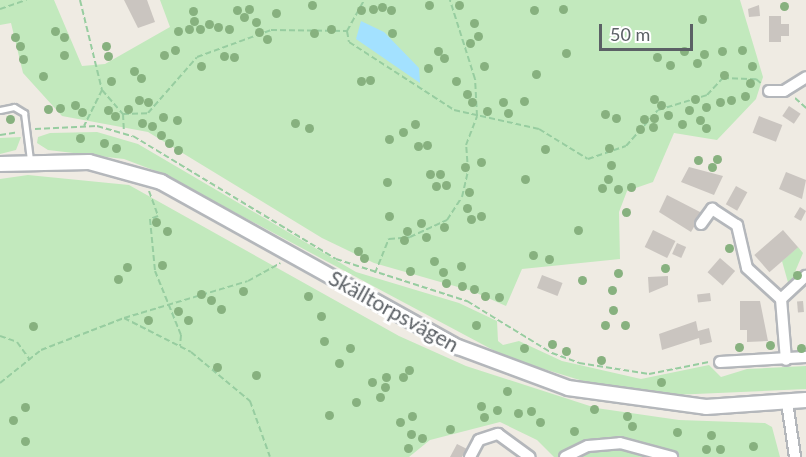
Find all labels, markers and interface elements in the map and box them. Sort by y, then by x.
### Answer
scale bar [602,12,696,50]
text: 50 m [610,23,650,45]
street label: Skälltorpsvägen [325,265,463,357]

